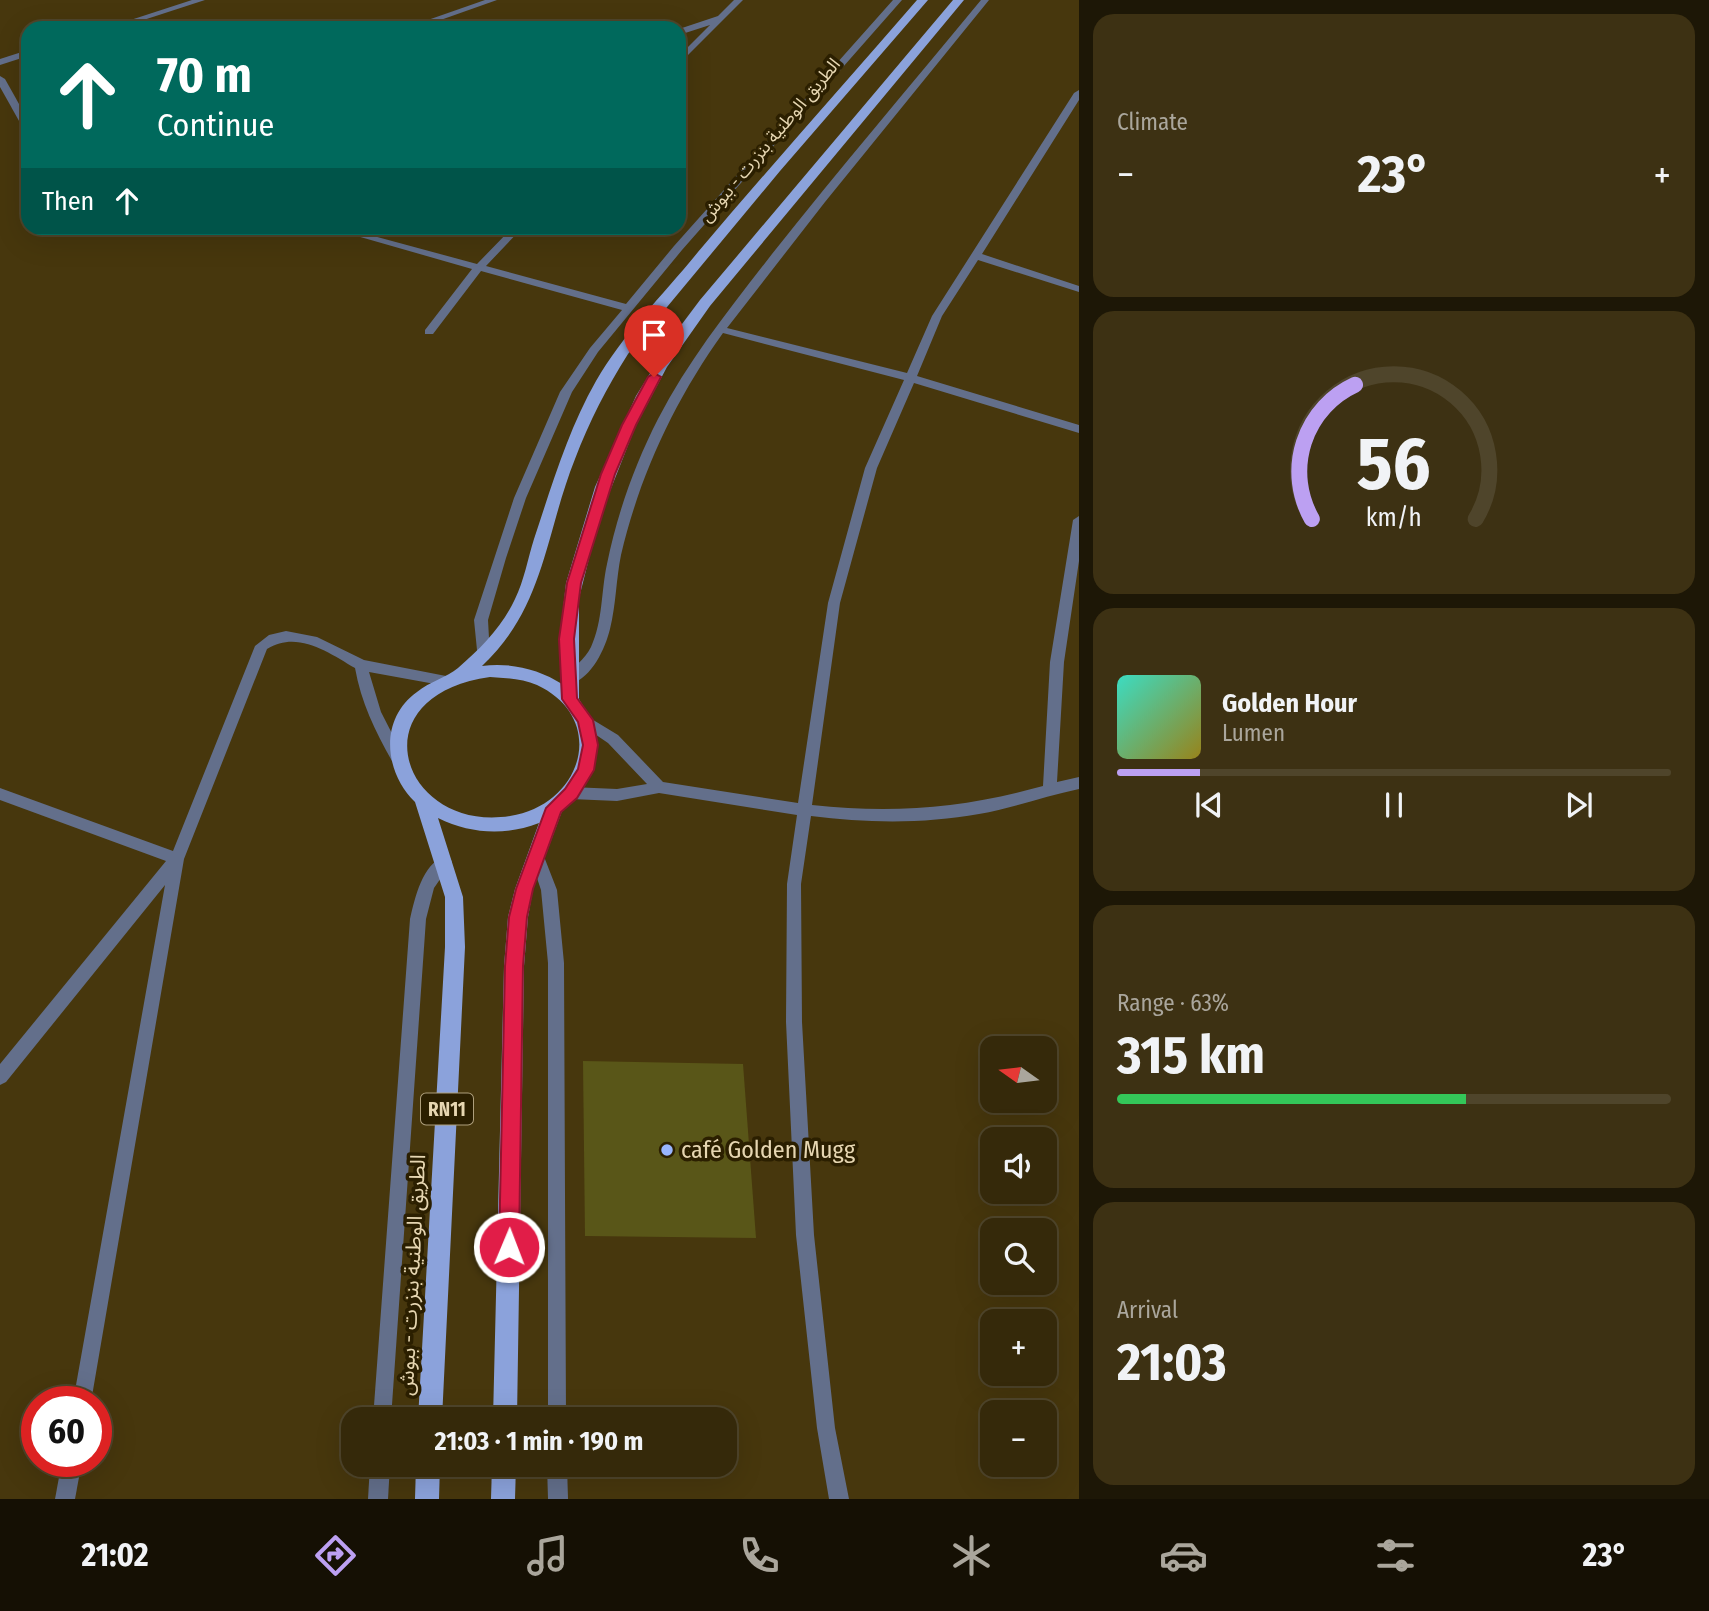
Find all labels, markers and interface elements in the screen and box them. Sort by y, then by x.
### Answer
text: 70 m [157,46,252,105]
icon: ahead [42,49,133,140]
street label: الطريق الوطنية بنزرت - ببوش [695,54,845,226]
text: Continue [157,106,274,144]
text: Climate [1117,108,1188,136]
text: 23° [1357,143,1430,206]
text: − [1117,152,1134,198]
text: + [1654,152,1671,198]
icon: ahead [108,182,146,220]
text: Then [42,186,94,217]
pin [624,305,684,377]
icon: arrive [635,316,673,354]
text: 56 [1357,421,1431,508]
text: km/h [1366,502,1422,532]
text: Golden Hour [1222,688,1357,719]
text: Lumen [1222,719,1285,747]
icon: previous [1190,786,1228,824]
icon: pause [1375,786,1413,824]
icon: next [1560,786,1598,824]
text: Range · 63% [1117,989,1229,1017]
text: 315 km [1117,1024,1265,1087]
north arrow [980,1036,1057,1113]
map controls [980,1036,1057,1477]
road number: RN11 [421,1093,473,1124]
button: sound [980,1127,1057,1204]
place label: café Golden Mugg [681,1136,856,1164]
marker: café Golden Mugg [659,1142,675,1158]
street label: الطريق الوطنية بنزرت - ببوش [393,1154,431,1396]
position arrow [472,1210,546,1284]
button: search [980,1218,1057,1295]
text: Arrival [1117,1296,1178,1324]
button: + [980,1309,1057,1386]
text: 21:03 [1117,1331,1227,1394]
speed limit sign: 60 [21,1386,112,1477]
button: − [980,1400,1057,1477]
text: 21:03 · 1 min · 190 m [435,1426,643,1457]
icon: directions [311,1531,360,1580]
icon: music [523,1531,572,1580]
icon: phone [735,1531,784,1580]
icon: climate [947,1531,996,1580]
icon: car [1159,1531,1208,1580]
icon: filters [1371,1531,1420,1580]
text: 21:02 [81,1536,149,1574]
text: 23° [1583,1536,1628,1574]

